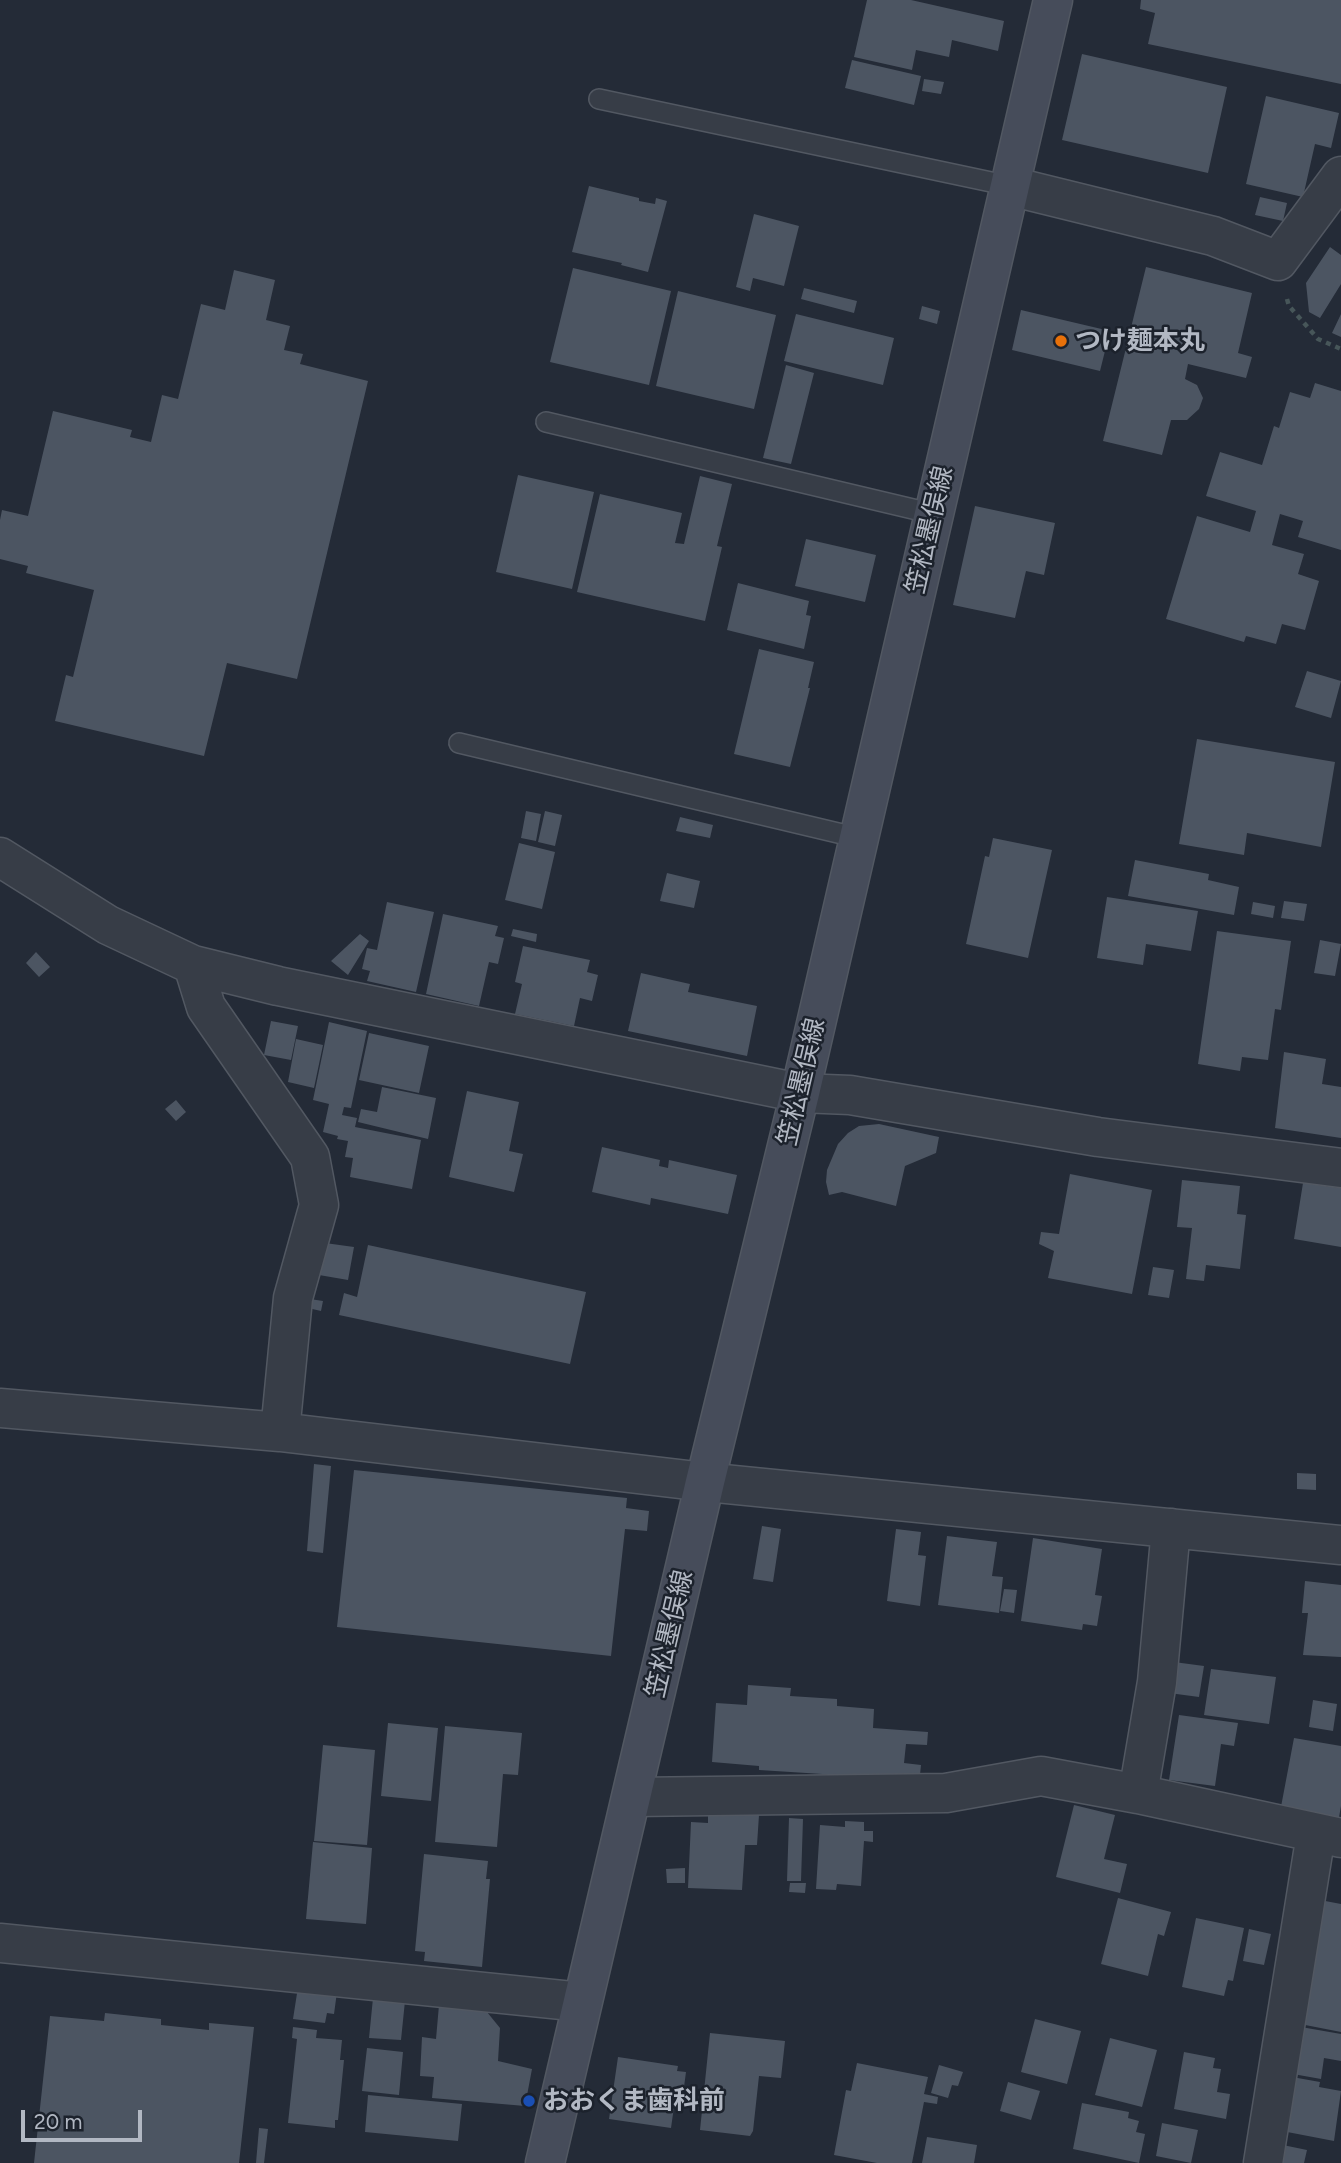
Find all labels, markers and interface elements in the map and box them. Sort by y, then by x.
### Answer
place label: つけ麺本丸 [1075,325,1205,357]
marker: つけ麺本丸 [1053,333,1069,349]
street label: 笠松墨俣線 [900,463,960,597]
street label: 笠松墨俣線 [772,1015,832,1149]
street label: 笠松墨俣線 [640,1567,700,1701]
place label: おおくま歯科前 [543,2085,725,2117]
marker: おおくま歯科前 [521,2093,537,2109]
scale bar [24,2096,145,2140]
text: 20 m [34,2109,82,2134]

